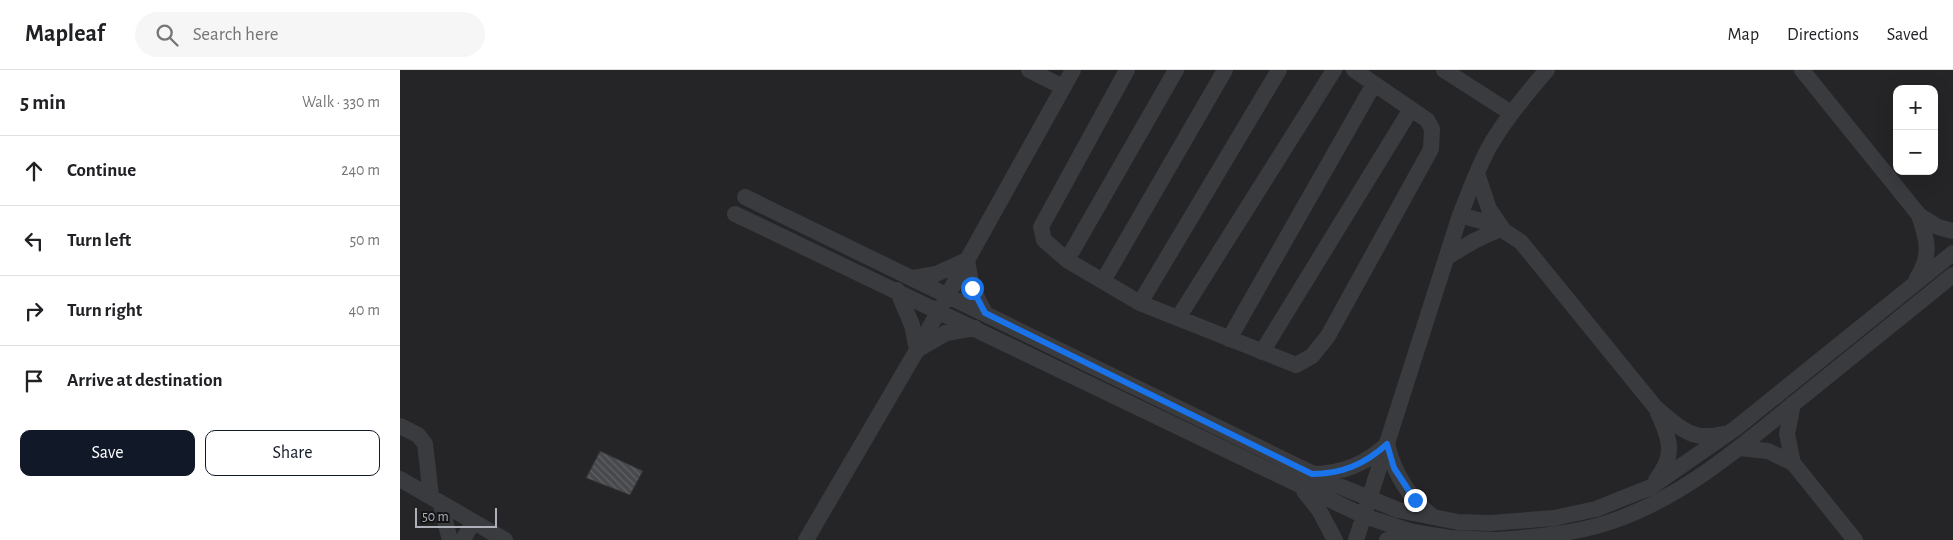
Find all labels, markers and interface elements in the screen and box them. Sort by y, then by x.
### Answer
search box [135,12,485,57]
icon: search [153,21,181,49]
text: Mapleaf [25,22,105,46]
text: Search here [193,25,279,44]
text: Map [1728,26,1759,44]
text: Directions [1787,26,1859,44]
text: Saved [1887,26,1928,44]
map controls [1893,85,1938,175]
button: + [1893,85,1938,130]
text: 5 min [20,92,66,113]
text: Walk · 330 m [302,94,380,110]
button: − [1893,130,1938,175]
icon: ahead [20,157,48,185]
text: Continue [67,161,136,180]
text: 240 m [341,162,380,178]
icon: left [20,227,48,255]
text: Turn left [67,231,131,250]
text: 50 m [349,232,380,248]
route start [961,277,984,300]
icon: right [20,297,48,325]
text: Turn right [67,301,142,320]
text: 40 m [348,302,380,318]
icon: arrive [20,367,48,395]
text: Arrive at destination [67,371,223,390]
button: Save [20,430,195,476]
button: Share [205,430,380,476]
route end [1404,489,1427,512]
scale bar [415,505,498,528]
text: 50 m [422,510,449,524]

